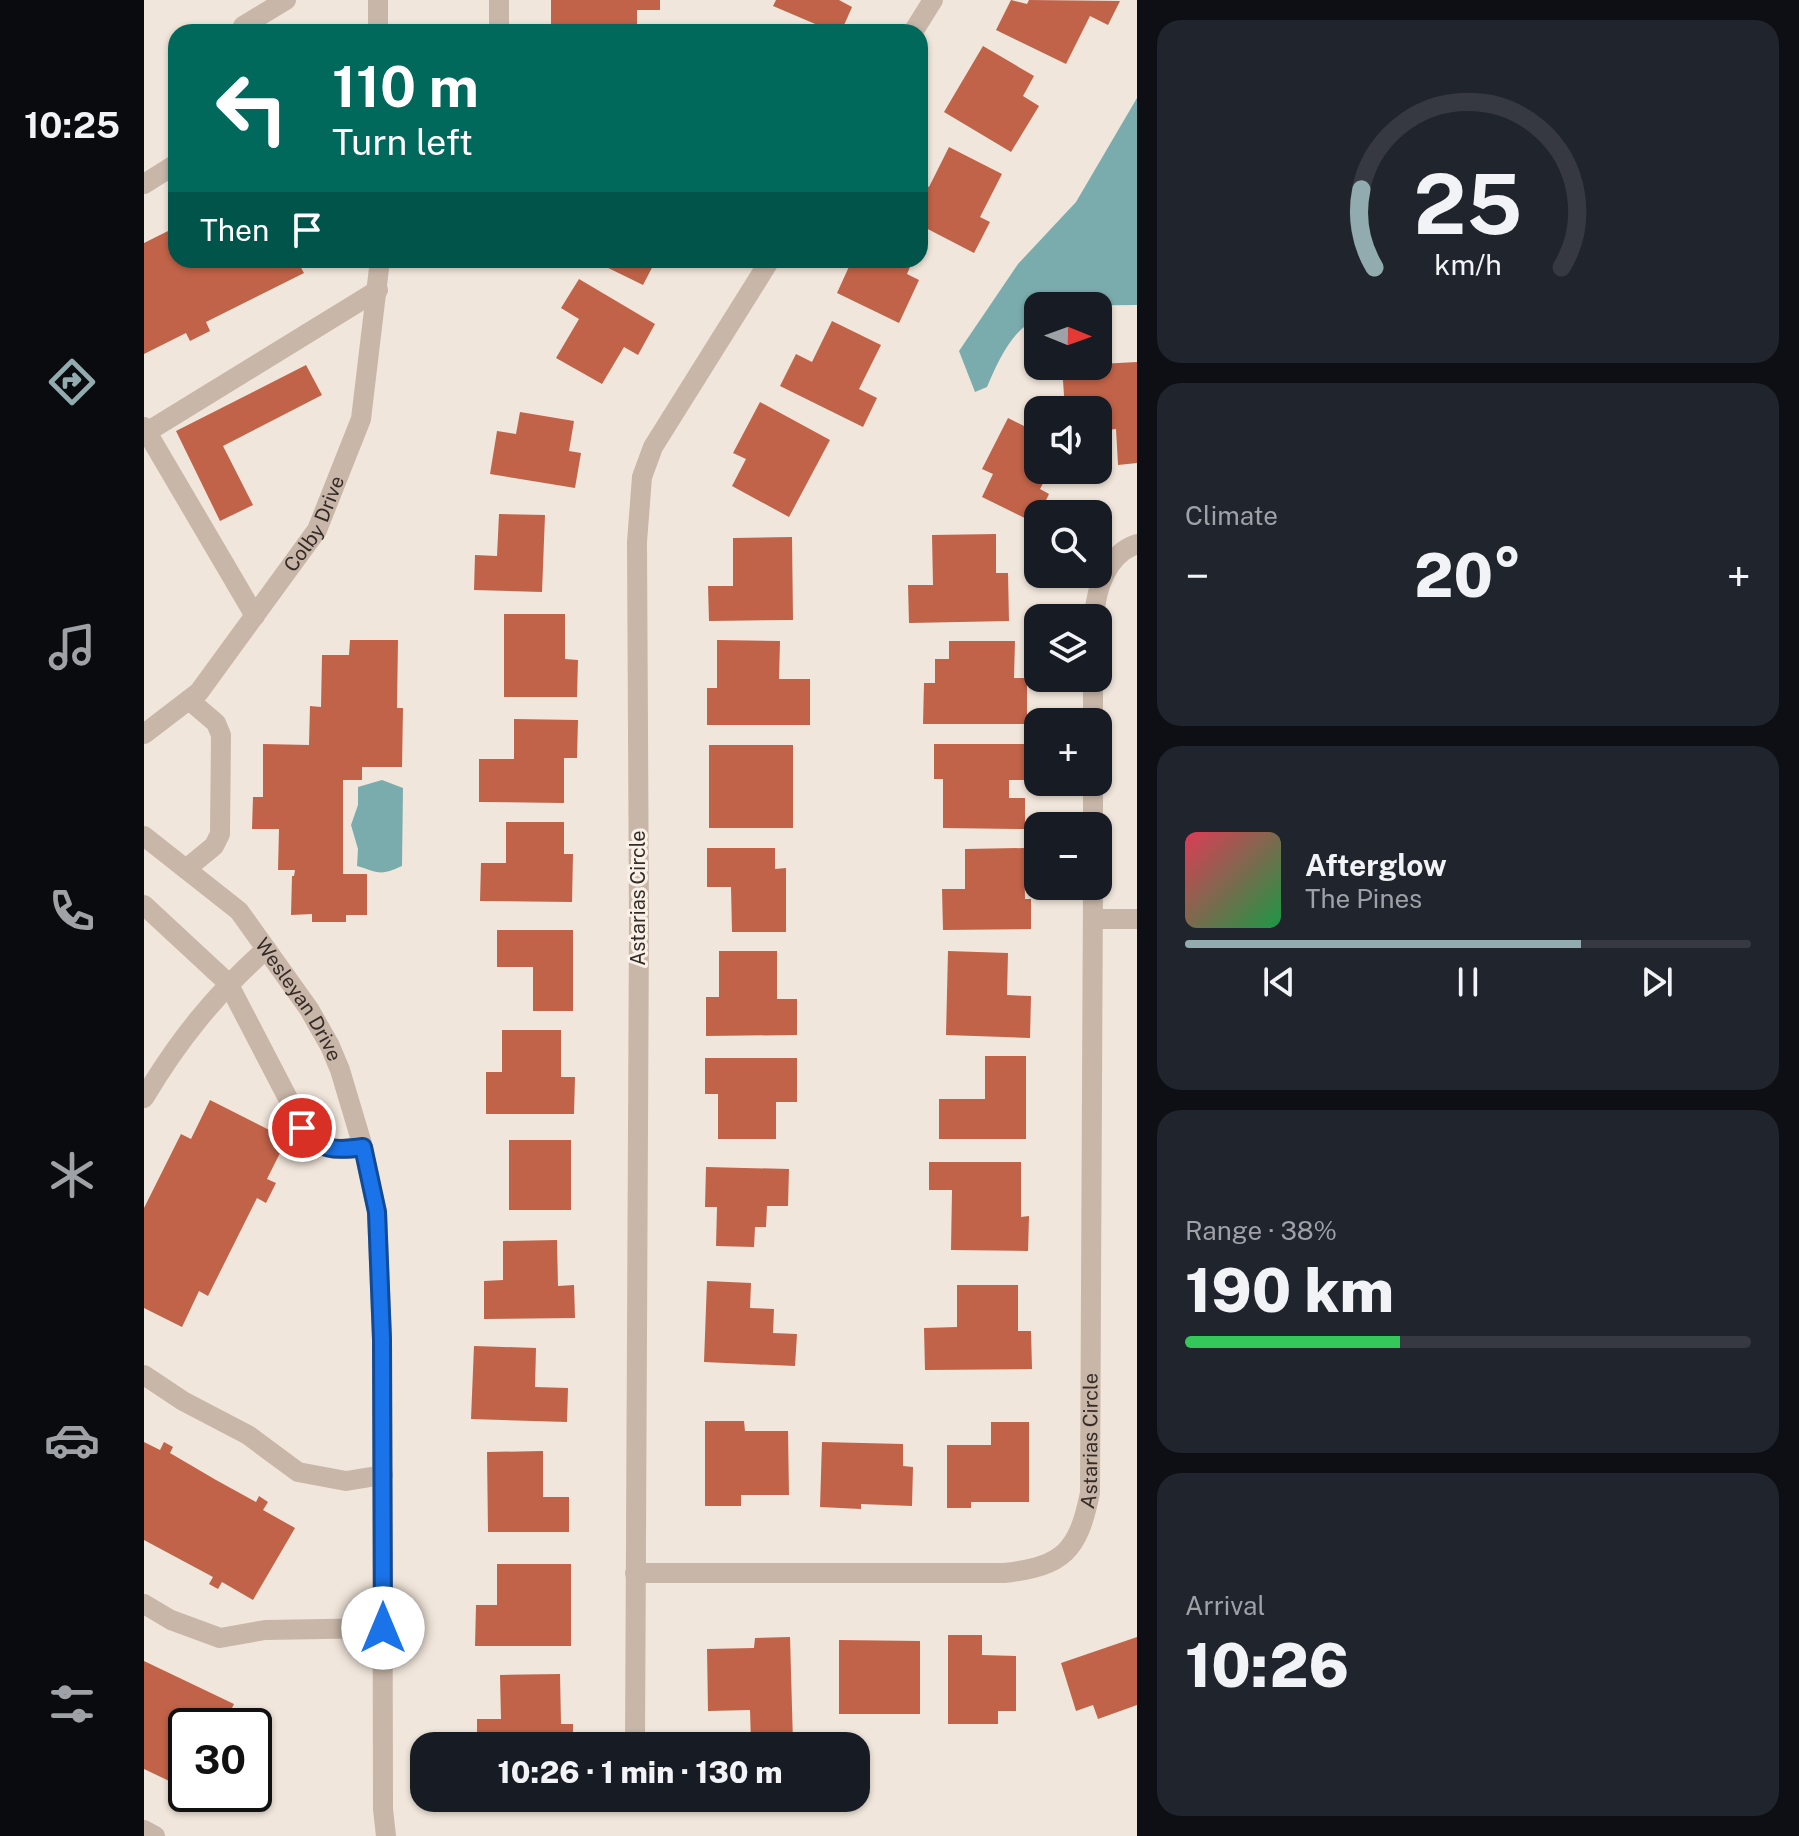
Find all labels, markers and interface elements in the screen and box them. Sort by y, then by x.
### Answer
text: 110 m [332,54,479,120]
icon: left [200,56,304,160]
text: 10:25 [24,104,120,146]
text: Turn left [332,121,473,163]
text: 25 [1414,154,1522,252]
icon: arrive [285,208,329,252]
text: Then [200,212,269,248]
text: km/h [1434,248,1502,281]
north arrow [1024,292,1112,380]
map controls [1024,292,1112,900]
icon: directions [44,354,100,410]
button: sound [1024,396,1112,484]
street label: Colby Drive [279,472,349,576]
button: search [1024,500,1112,588]
text: Climate [1185,500,1278,531]
text: 20° [1414,540,1522,611]
text: − [1185,550,1209,602]
text: + [1727,550,1751,602]
button: layers [1024,604,1112,692]
icon: music [44,619,100,675]
button: + [1024,708,1112,796]
button: − [1024,812,1112,900]
street label: Astarias Circle [626,830,650,966]
text: Afterglow [1305,847,1447,883]
icon: phone [44,883,100,939]
text: The Pines [1305,883,1422,914]
street label: Wesleyan Drive [250,933,347,1065]
icon: previous [1257,960,1301,1004]
icon: pause [1446,960,1490,1004]
icon: next [1635,960,1679,1004]
pin [268,1094,336,1162]
icon: arrive [280,1106,324,1150]
icon: climate [44,1147,100,1203]
text: Range · 38% [1185,1215,1337,1246]
text: 190 km [1185,1255,1394,1326]
street label: Astarias Circle [1075,1373,1103,1511]
icon: car [44,1412,100,1468]
position arrow [341,1586,425,1670]
text: Arrival [1185,1590,1265,1621]
text: 10:26 [1185,1630,1349,1701]
icon: filters [44,1676,100,1732]
speed limit sign: 30 [168,1708,272,1812]
text: 10:26 · 1 min · 130 m [498,1754,782,1790]

